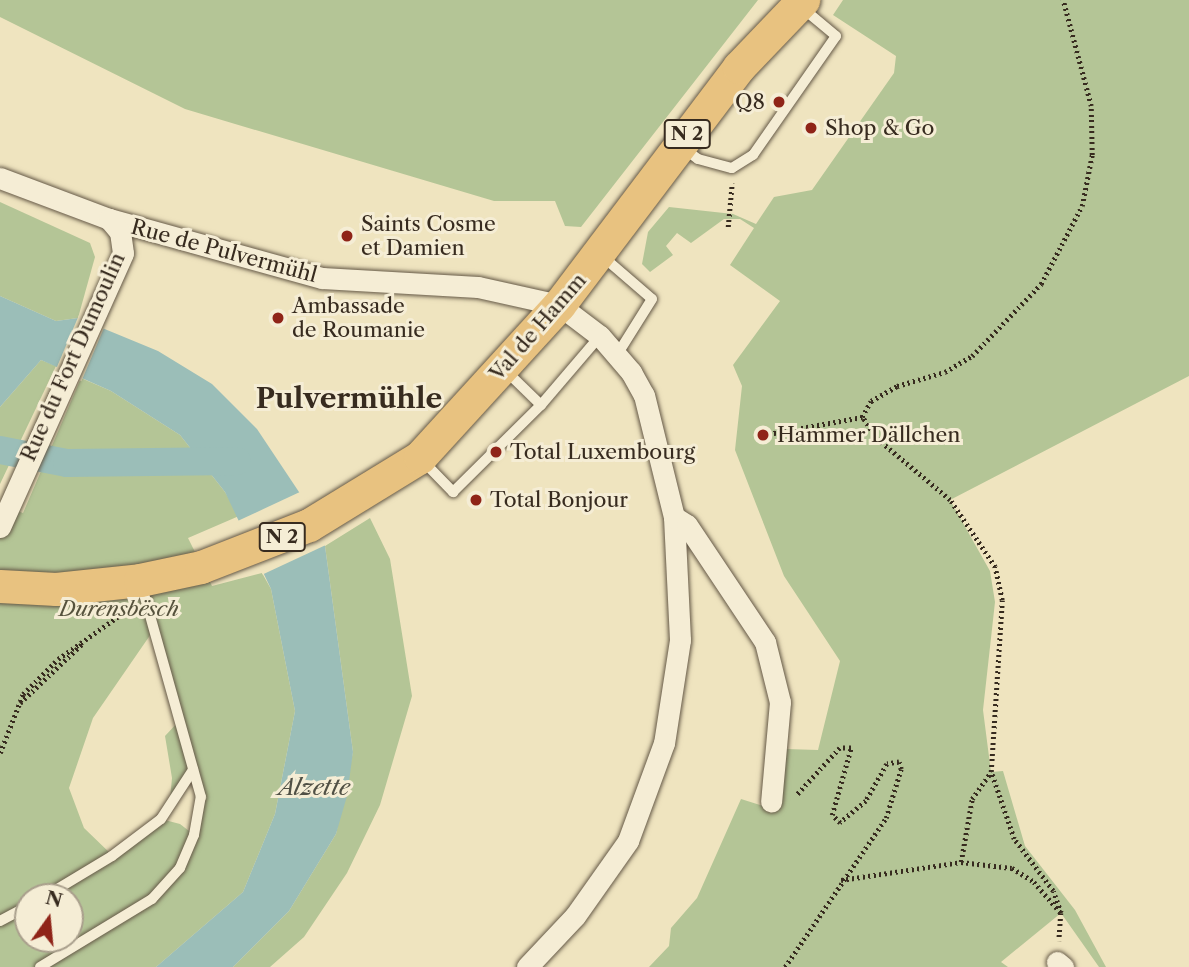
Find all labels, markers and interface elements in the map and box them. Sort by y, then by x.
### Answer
place label: Q8 [735,89,765,115]
marker: Q8 [771,94,787,110]
place label: Shop & Go [825,115,934,141]
road number: N 2 [662,118,712,150]
marker: Shop & Go [803,120,819,136]
place label: Saints Cosme et Damien [361,211,496,261]
street label: Rue de Pulvermühl [128,214,320,288]
marker: Saints Cosme et Damien [339,228,355,244]
street label: Rue du Fort Dumoulin [16,249,130,465]
street label: Val de Hamm [484,268,592,386]
place label: Ambassade de Roumanie [292,293,425,343]
marker: Ambassade de Roumanie [270,310,286,326]
district label: Pulvermühle [256,381,442,415]
place label: Hammer Dällchen [777,422,961,448]
marker: Hammer Dällchen [755,427,771,443]
place label: Total Luxembourg [510,439,695,465]
marker: Total Luxembourg [488,444,504,460]
place label: Total Bonjour [490,487,628,513]
marker: Total Bonjour [468,492,484,508]
road number: N 2 [258,522,306,552]
park label: Durensbësch [59,596,179,622]
water label: Alzette [278,773,350,801]
north arrow [14,883,84,953]
text: N [43,886,65,912]

